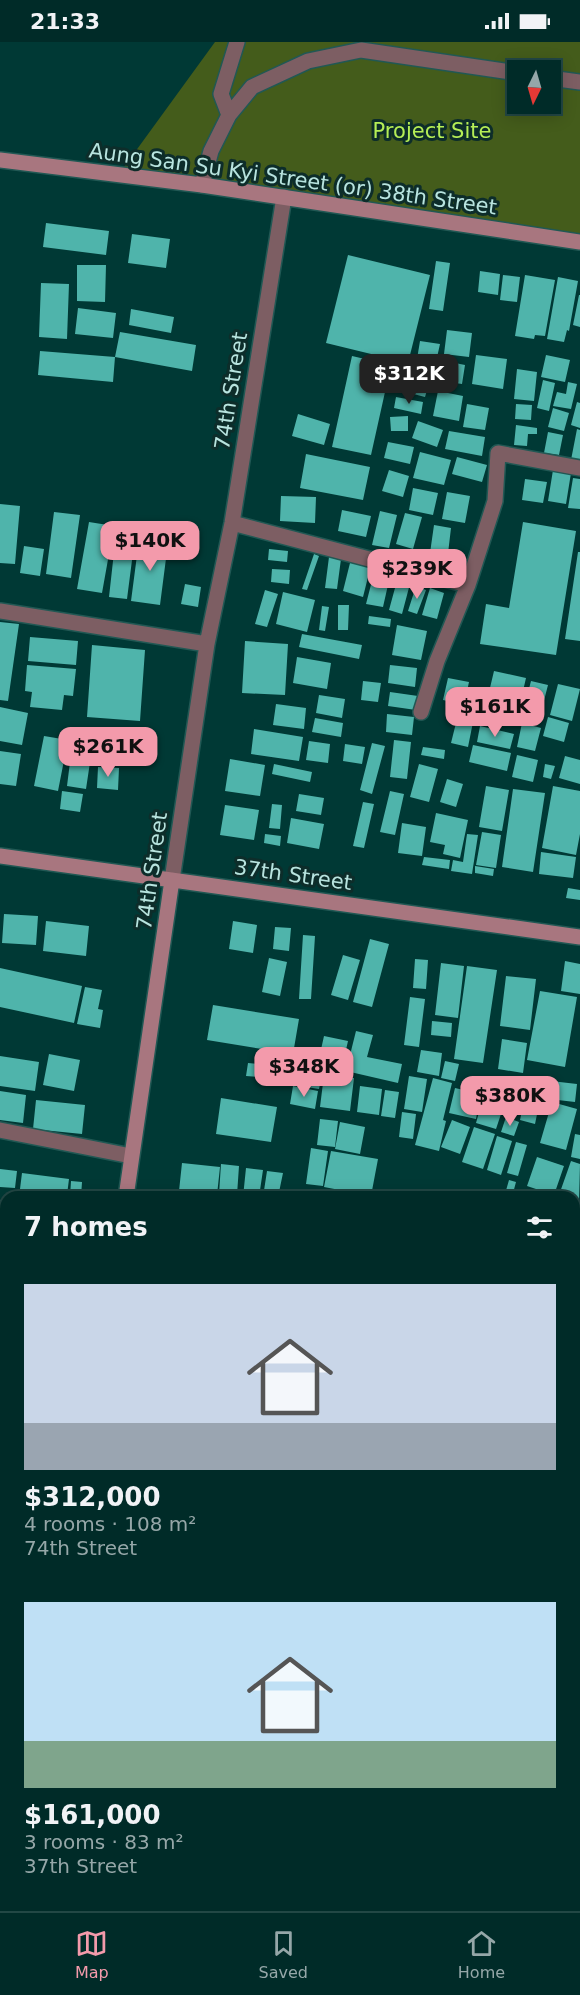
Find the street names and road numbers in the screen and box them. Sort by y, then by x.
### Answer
street label: Aung San Su Kyi Street (or) 38th Street [88,138,498,220]
street label: 74th Street [210,330,252,452]
street label: 74th Street [132,811,172,931]
street label: 37th Street [233,855,353,895]

